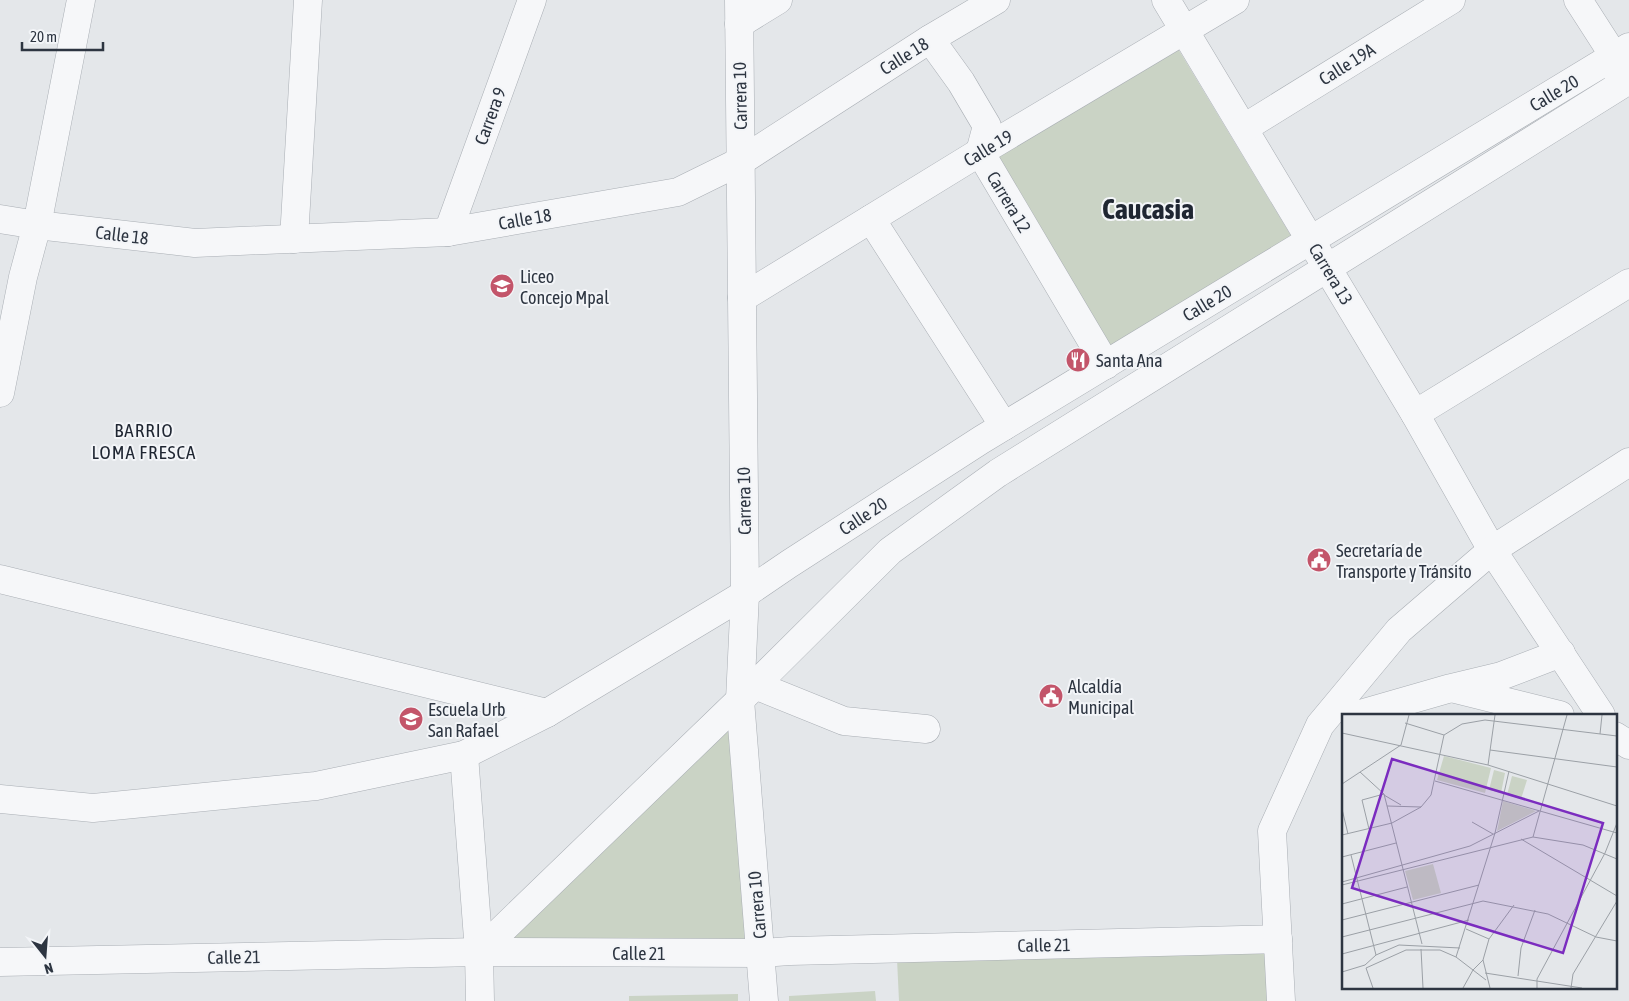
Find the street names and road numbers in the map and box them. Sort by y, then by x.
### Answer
street label: Calle 18 [876,33,932,79]
street label: Calle 19A [1315,39,1379,89]
street label: Carrera 10 [729,62,751,130]
street label: Calle 20 [1526,70,1582,116]
street label: Carrera 9 [470,84,510,148]
street label: Calle 19 [960,125,1016,171]
street label: Carrera 12 [982,167,1036,237]
street label: Calle 18 [497,204,553,234]
street label: Calle 18 [94,221,150,249]
street label: Carrera 13 [1304,239,1358,309]
street label: Calle 20 [1179,280,1235,326]
street label: Carrera 10 [733,467,755,535]
street label: Calle 20 [835,493,891,539]
street label: Carrera 10 [744,870,770,940]
street label: Calle 21 [1017,934,1071,956]
street label: Calle 21 [612,943,666,964]
street label: Calle 21 [207,946,261,968]

